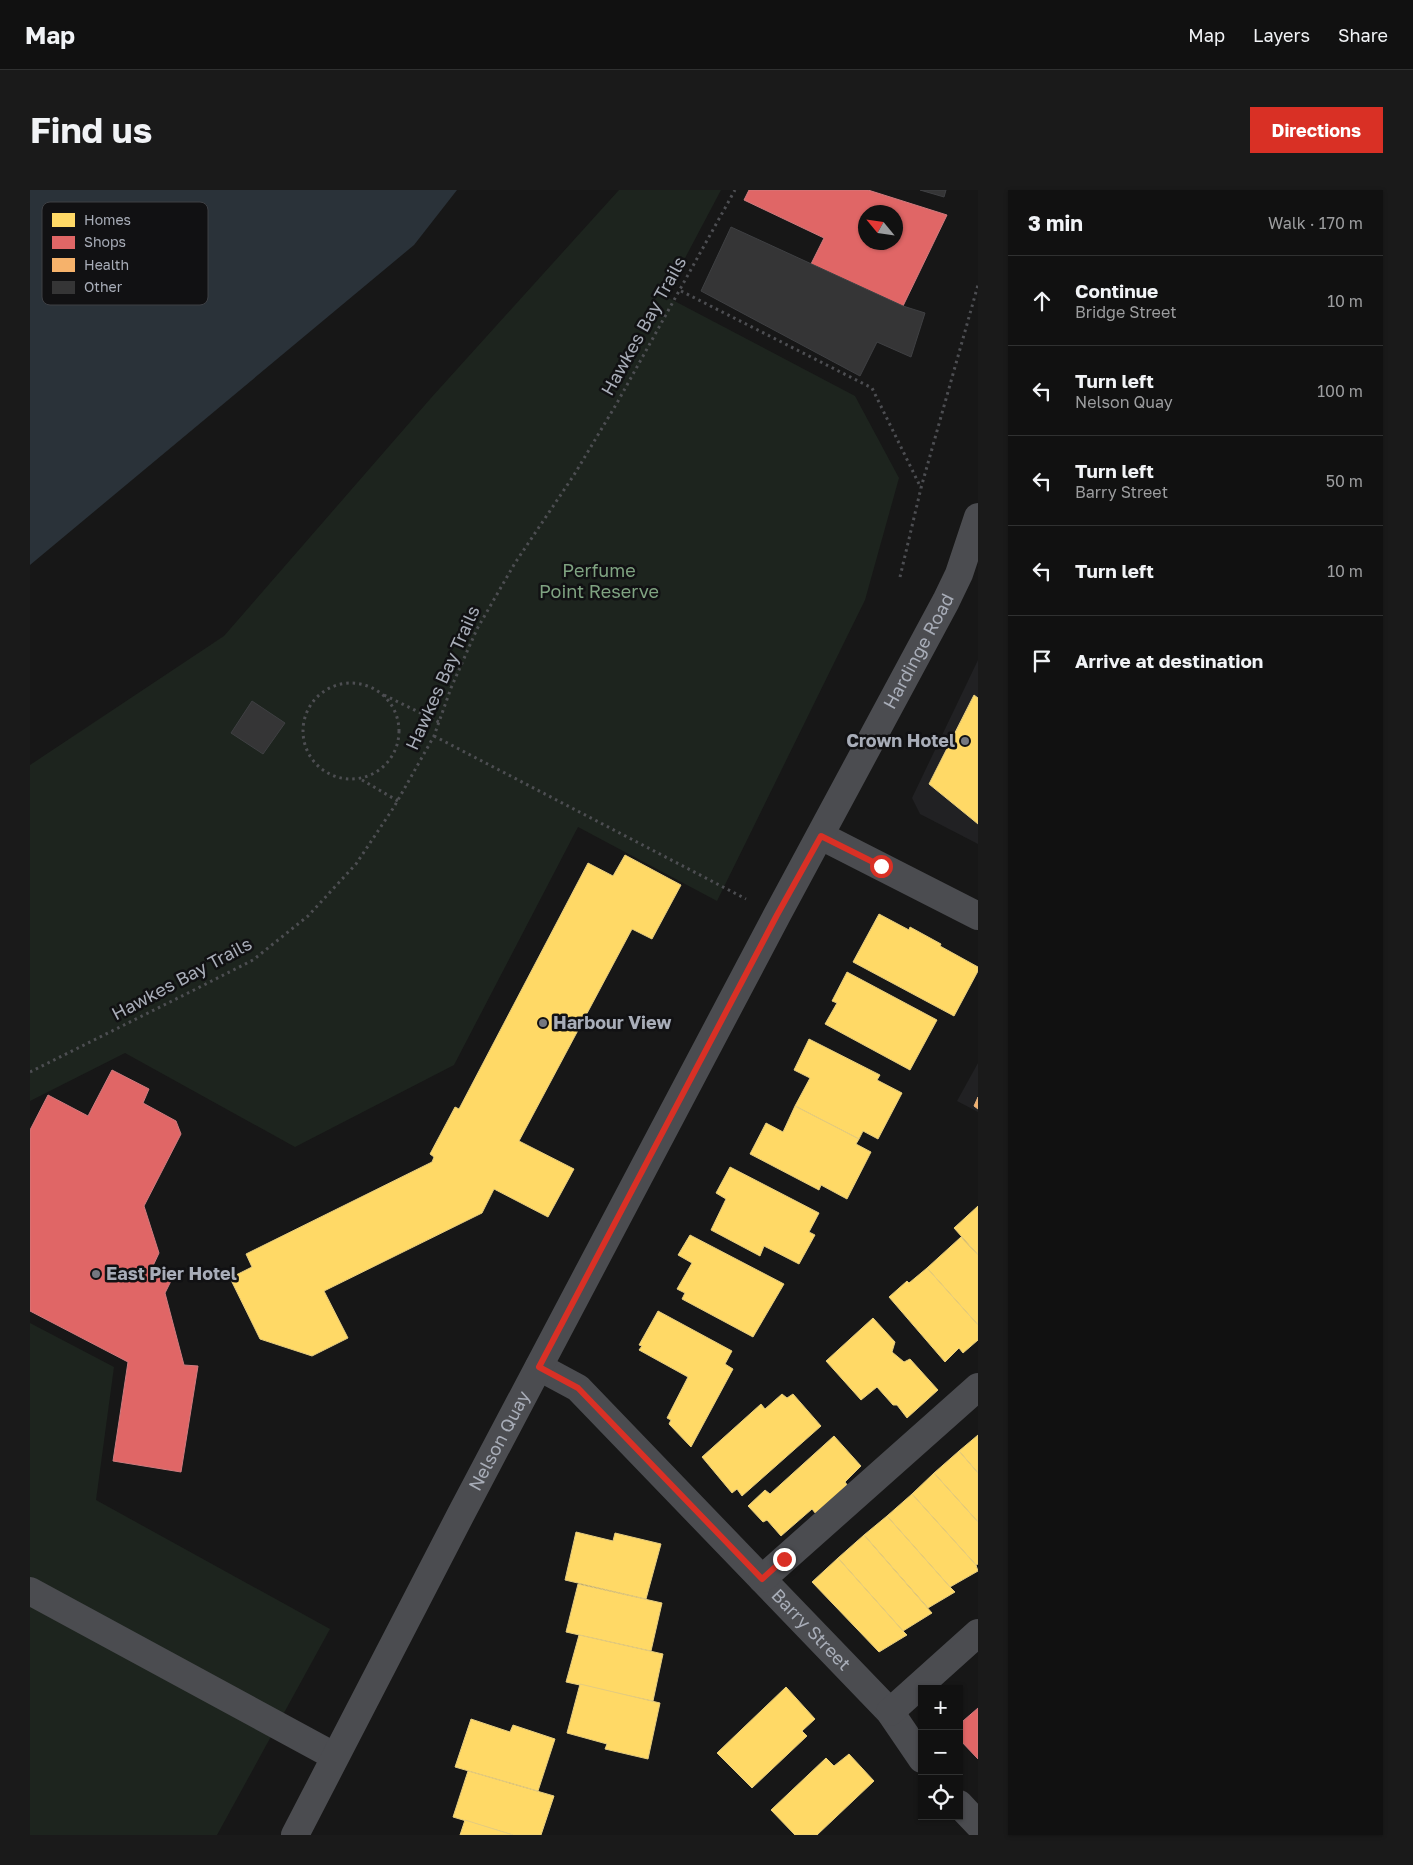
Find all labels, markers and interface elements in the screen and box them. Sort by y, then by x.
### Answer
text: Map [25,20,75,49]
text: Map [1188,24,1225,46]
text: Layers [1253,24,1310,46]
text: Share [1338,24,1388,46]
button: Directions [1250,107,1383,153]
text: Find us [30,109,152,151]
legend [42,202,208,305]
north arrow [858,205,903,250]
text: 3 min [1028,210,1083,236]
text: Homes [84,211,131,228]
text: Walk · 170 m [1268,213,1363,233]
text: Shops [84,233,126,250]
street label: Hawkes Bay Trails [596,252,690,399]
text: Health [84,256,129,273]
text: Other [84,278,123,295]
text: Continue [1075,279,1158,302]
icon: ahead [1028,287,1056,315]
text: 10 m [1327,291,1363,311]
text: Bridge Street [1075,302,1177,322]
text: Turn left [1075,369,1154,392]
icon: left [1028,377,1056,405]
text: 100 m [1317,381,1363,401]
text: Nelson Quay [1075,392,1173,412]
text: Turn left [1075,459,1154,482]
icon: left [1028,467,1056,495]
text: 50 m [1326,471,1363,491]
text: Barry Street [1075,482,1168,502]
icon: left [1028,557,1056,585]
park label: Perfume Point Reserve [539,559,659,602]
text: Turn left [1075,559,1154,582]
text: 10 m [1327,561,1363,581]
street label: Hardinge Road [878,590,958,712]
street label: Hawkes Bay Trails [400,602,484,753]
icon: arrive [1028,647,1056,675]
text: Arrive at destination [1075,649,1263,672]
place label: Crown Hotel [846,729,955,751]
marker: Crown Hotel [959,735,971,747]
route start [870,855,893,878]
street label: Hawkes Bay Trails [108,932,255,1024]
place label: Harbour View [553,1011,671,1033]
marker: Harbour View [537,1017,549,1029]
place label: East Pier Hotel [106,1262,237,1284]
marker: East Pier Hotel [90,1268,102,1280]
street label: Nelson Quay [463,1387,534,1494]
route end [773,1548,796,1571]
street label: Barry Street [767,1584,856,1674]
map controls [918,1685,963,1820]
button: + [918,1685,963,1730]
button: − [918,1730,963,1775]
button: locate [918,1775,963,1820]

